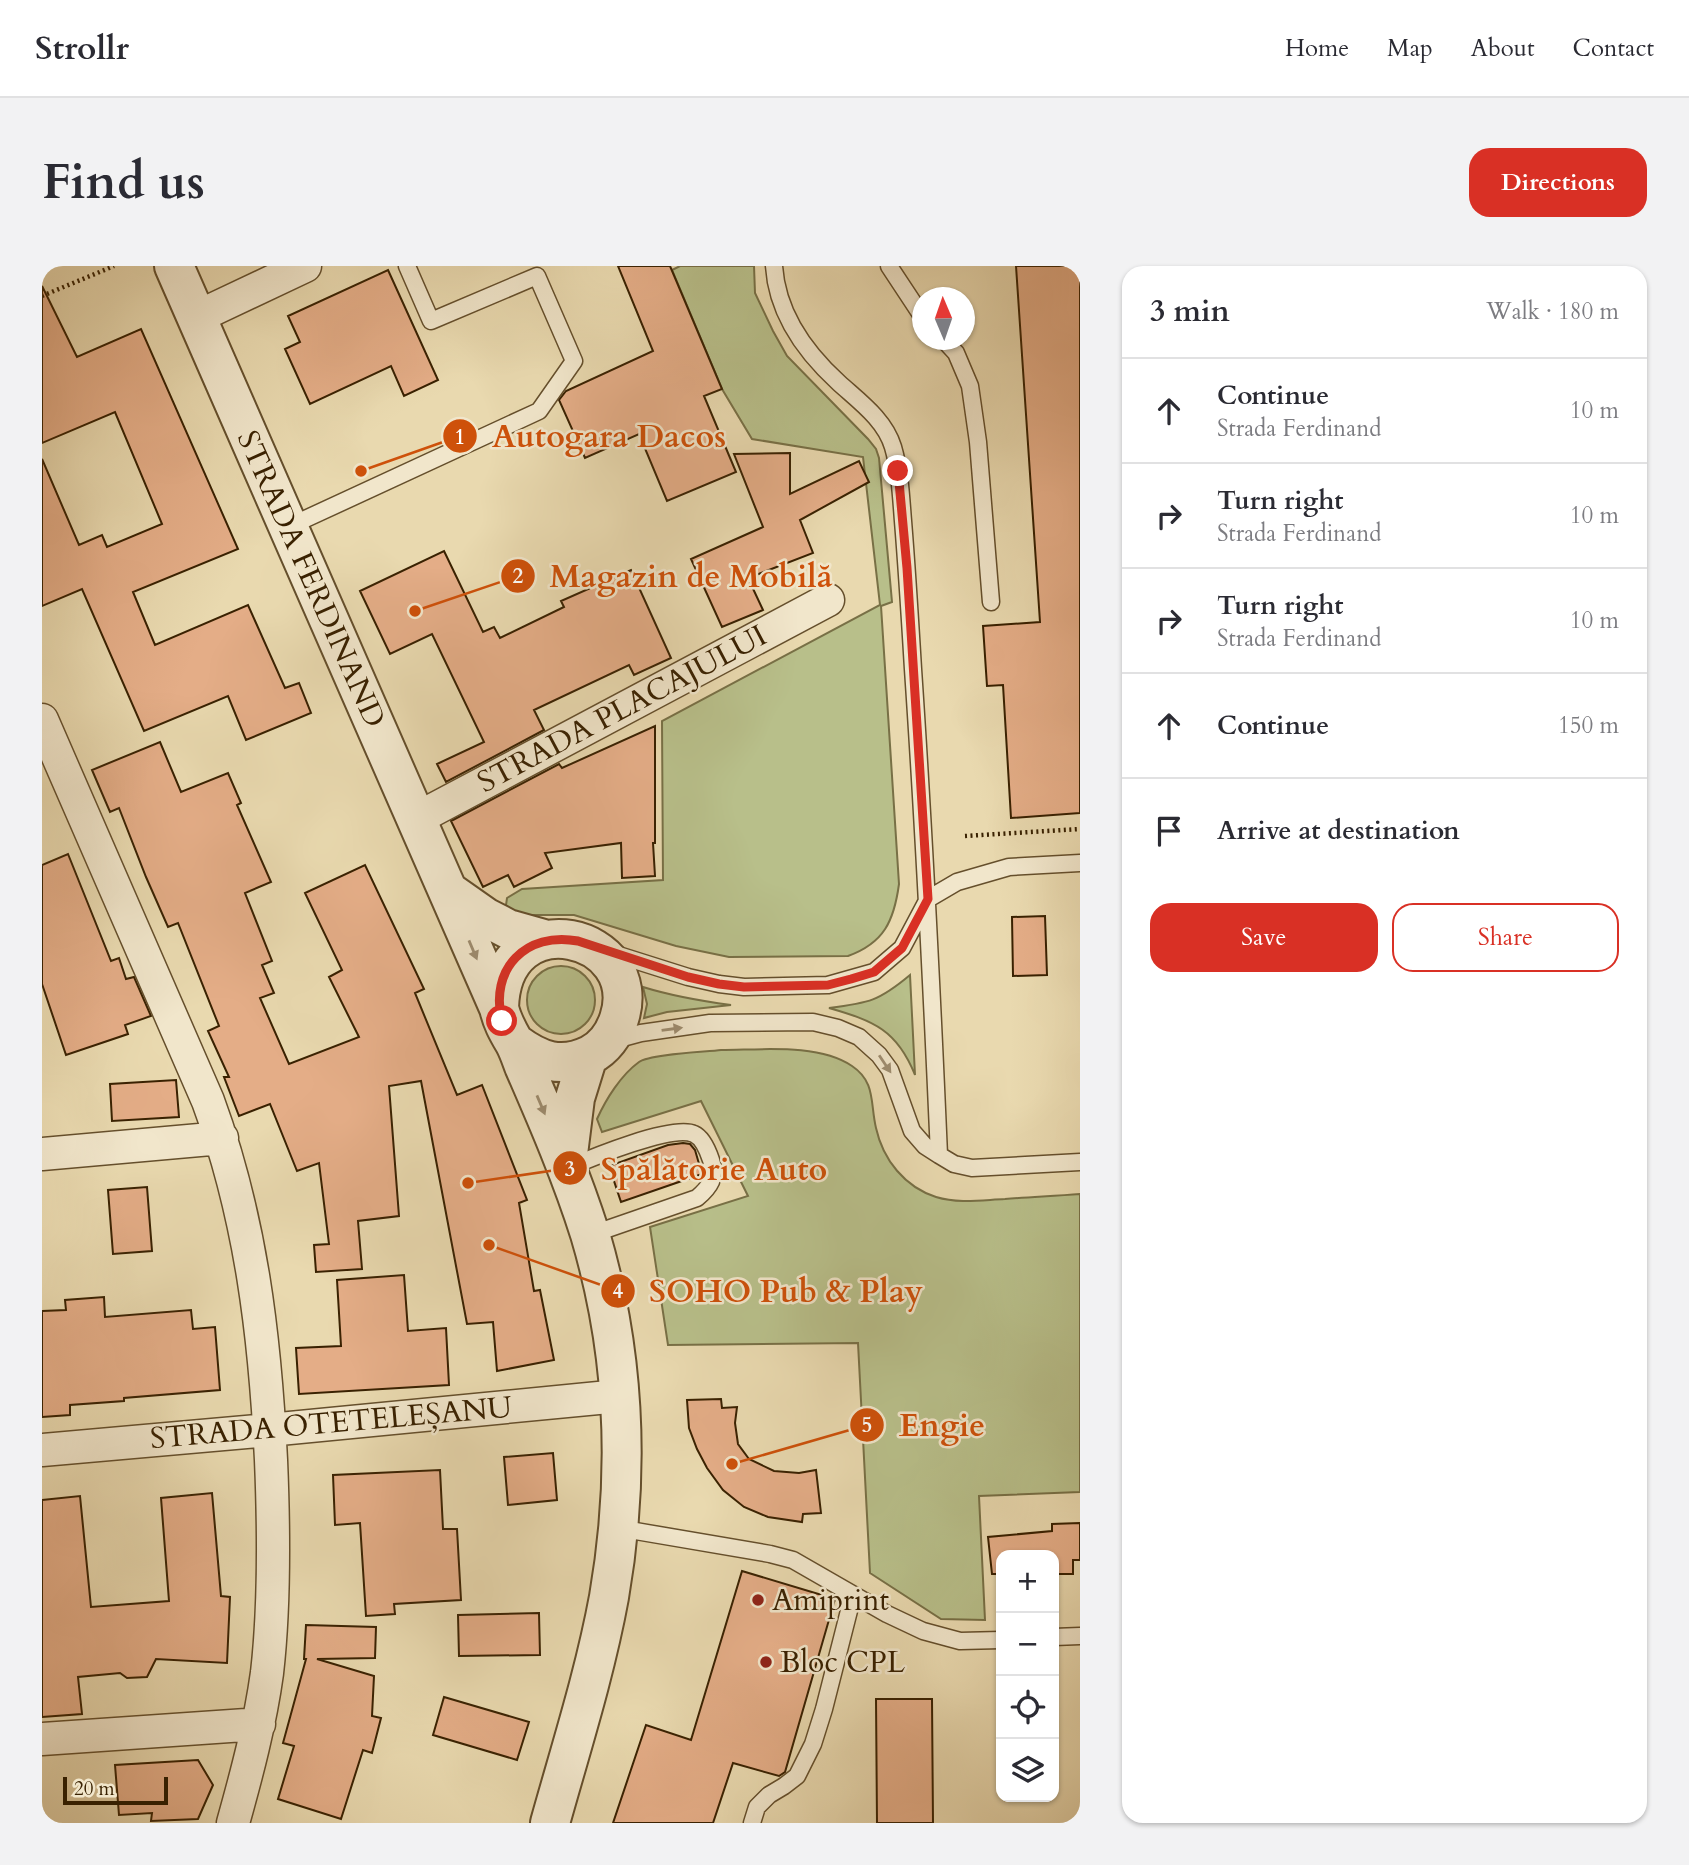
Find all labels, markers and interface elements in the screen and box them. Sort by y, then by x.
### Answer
text: Strollr [35,26,129,71]
text: Home [1285,32,1349,65]
text: Map [1387,32,1433,65]
text: About [1471,32,1535,65]
text: Contact [1573,32,1654,65]
button: Directions [1469,148,1647,217]
text: Find us [42,149,205,216]
north arrow [912,287,975,350]
text: 3 min [1150,291,1230,332]
text: Walk · 180 m [1486,296,1619,327]
text: Continue [1217,378,1329,413]
icon: ahead [1150,392,1188,430]
text: 10 m [1570,395,1619,426]
callout: Autogara Dacos [443,410,740,463]
text: Strada Ferdinand [1217,413,1381,444]
text: Autogara Dacos [492,415,726,459]
text: 1 [455,423,465,452]
street label: STRADA FERDINAND [227,424,395,734]
route end [882,455,913,486]
text: Turn right [1217,483,1344,518]
icon: right [1150,497,1188,535]
text: 10 m [1570,500,1619,531]
text: Strada Ferdinand [1217,518,1381,549]
callout: Magazin de Mobilă [501,549,847,602]
text: Magazin de Mobilă [549,555,833,599]
text: 2 [513,562,524,591]
text: Turn right [1217,588,1344,623]
icon: right [1150,602,1188,640]
text: 10 m [1570,605,1619,636]
street label: STRADA PLACAJULUI [470,615,774,803]
text: Strada Ferdinand [1217,623,1381,654]
icon: ahead [1150,707,1188,745]
text: Continue [1217,708,1329,743]
text: 150 m [1558,710,1619,741]
icon: arrive [1150,812,1188,850]
text: Arrive at destination [1217,813,1460,848]
button: Save [1150,903,1378,972]
button: Share [1392,903,1619,972]
one-way arrow [467,940,479,960]
route start [486,1005,517,1036]
one-way arrow [661,1023,683,1034]
one-way arrow [878,1055,891,1074]
one-way arrow [536,1095,547,1116]
callout: Spălătorie Auto [552,1142,841,1195]
text: Spălătorie Auto [601,1148,827,1192]
text: 3 [565,1155,575,1184]
callout: SOHO Pub & Play [600,1264,937,1317]
text: SOHO Pub & Play [649,1270,923,1314]
text: 4 [613,1277,624,1306]
street label: STRADA OTETELEȘANU [148,1387,514,1459]
callout: Engie [850,1398,999,1451]
text: Engie [899,1404,985,1448]
text: 5 [862,1411,872,1440]
map controls [996,1550,1059,1802]
button: + [996,1550,1059,1613]
place label: Amiprint [772,1580,890,1621]
marker: Amiprint [750,1592,766,1608]
button: − [996,1613,1059,1676]
place label: Bloc CPL [780,1642,906,1683]
marker: Bloc CPL [758,1654,774,1670]
button: locate [996,1676,1059,1739]
button: layers [996,1739,1059,1802]
scale bar [63,1774,168,1806]
text: 20 m [74,1776,115,1802]

